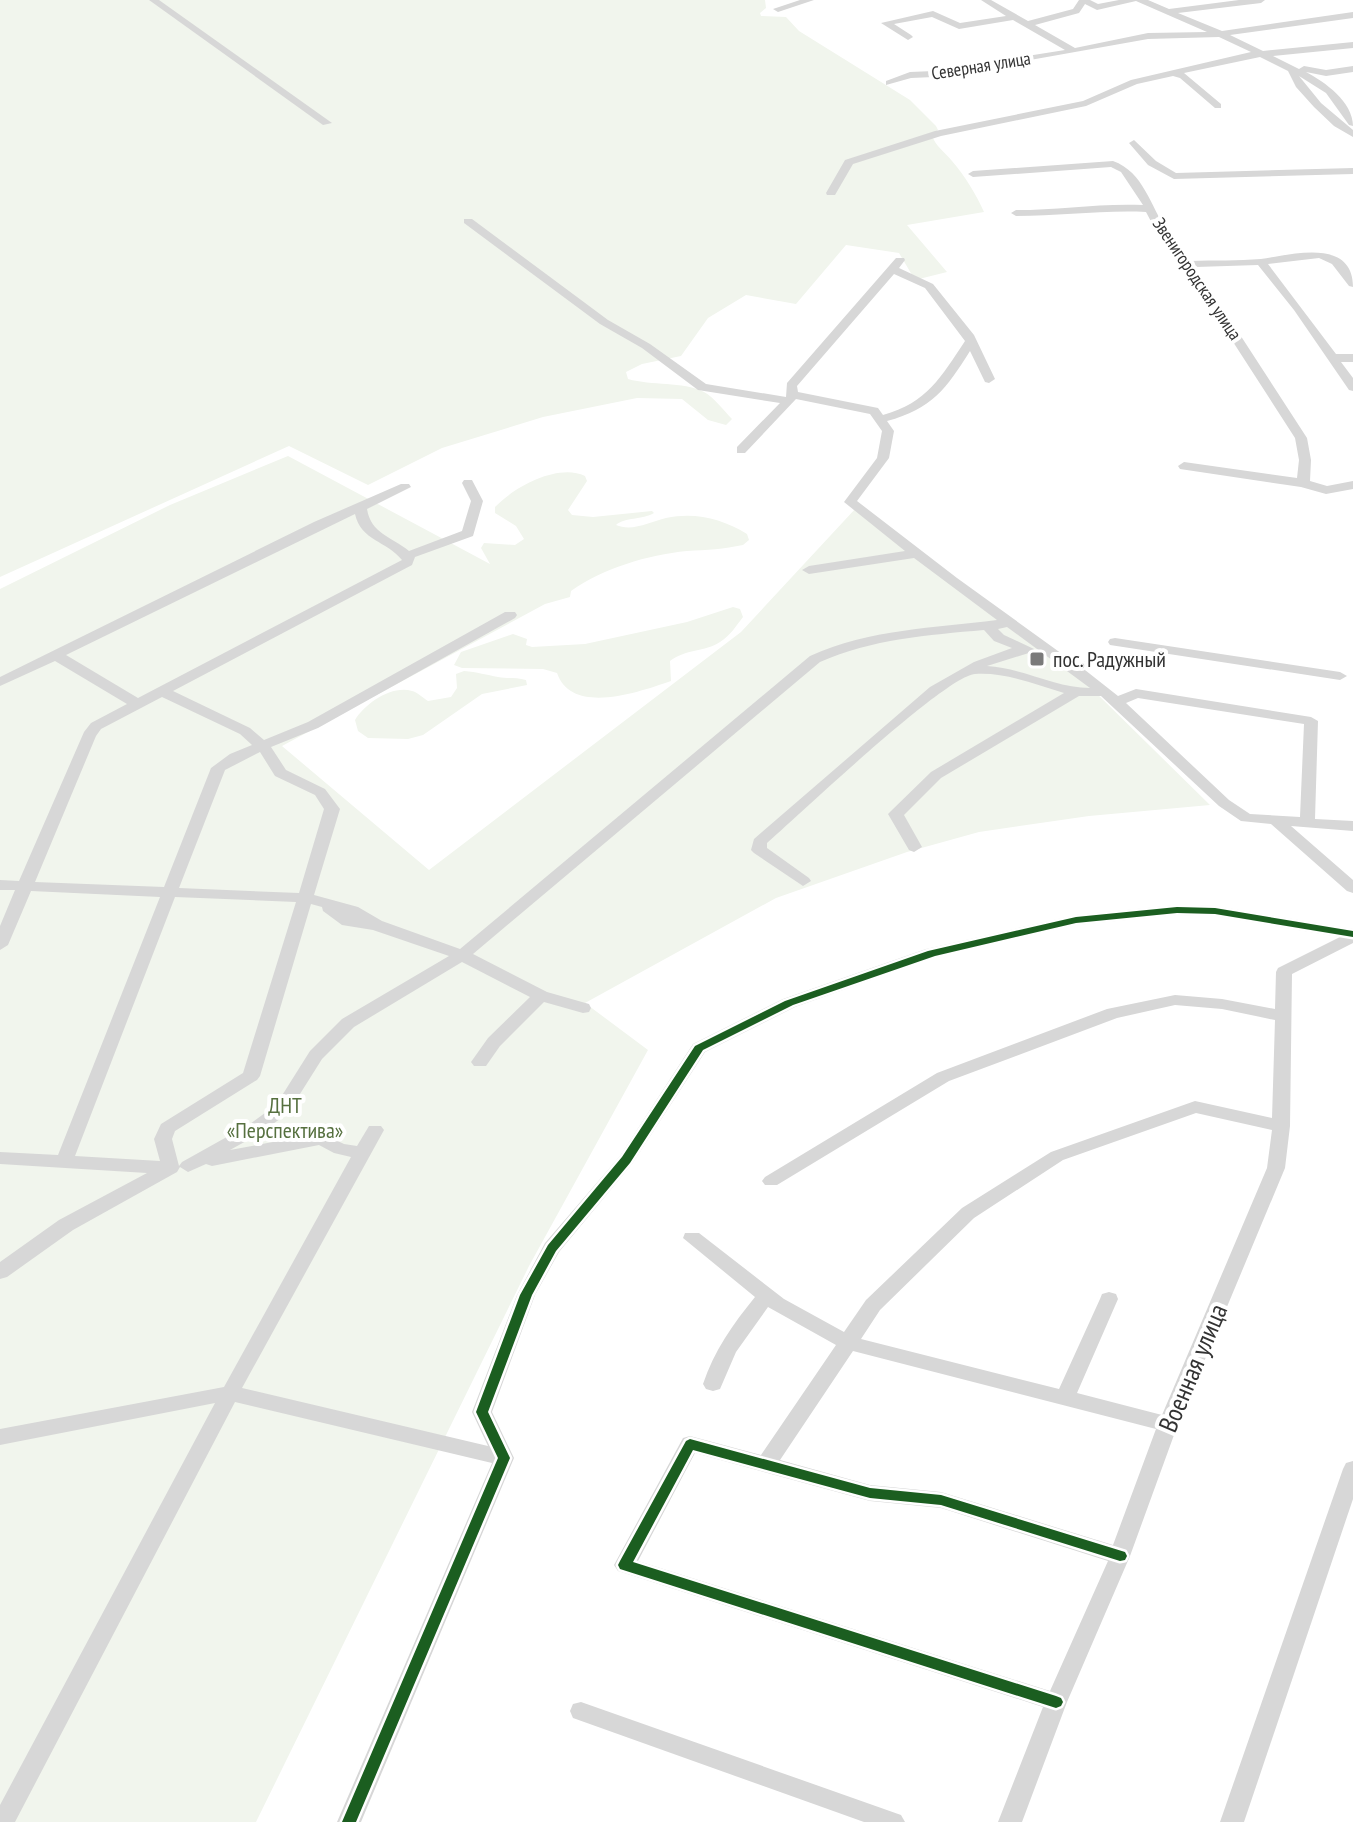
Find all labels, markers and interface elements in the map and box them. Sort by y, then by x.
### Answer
street label: Северная улица [930,46,1032,85]
street label: Звенигородская улица [1148,213,1247,344]
place label: пос. Радужный [1053,645,1166,673]
marker: пос. Радужный [1028,650,1046,668]
park label: ДНТ «Перспектива» [227,1091,343,1144]
street label: Военная улица [1151,1299,1234,1437]

